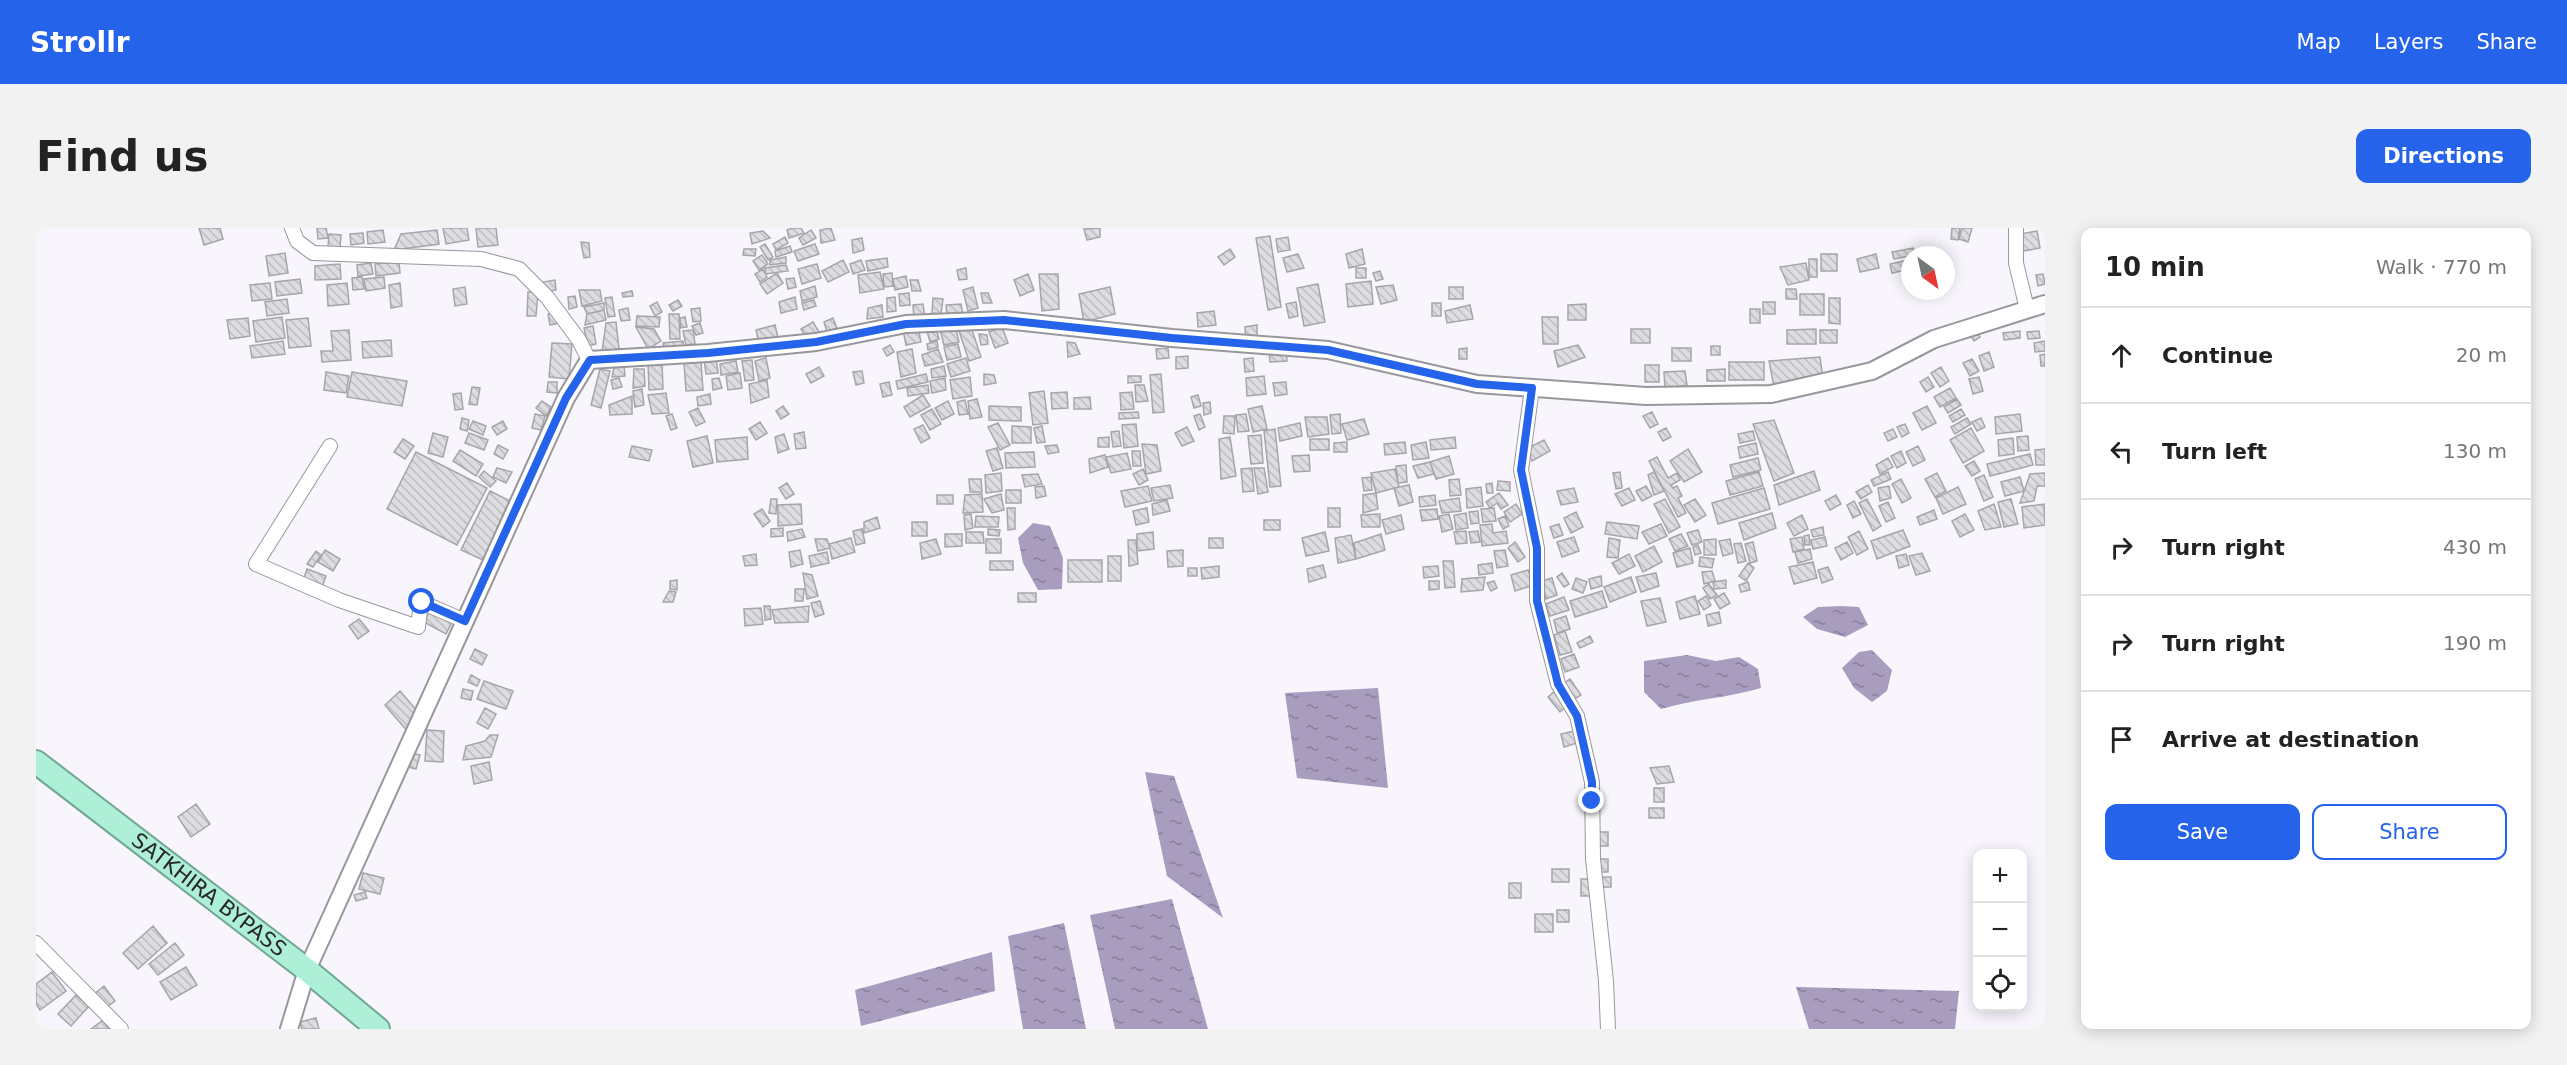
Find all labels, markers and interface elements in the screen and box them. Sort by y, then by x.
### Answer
text: Strollr [30,26,130,59]
text: Map [2297,30,2341,54]
text: Layers [2374,30,2443,54]
text: Share [2476,30,2537,54]
button: Directions [2356,129,2531,183]
text: Find us [36,132,209,181]
north arrow [1901,246,1955,300]
text: 10 min [2105,252,2205,282]
text: Walk · 770 m [2376,255,2507,279]
icon: ahead [2105,339,2138,372]
text: Continue [2162,343,2273,368]
text: 20 m [2456,343,2507,367]
icon: left [2105,435,2138,468]
text: Turn left [2162,439,2267,464]
text: 130 m [2443,439,2507,463]
icon: right [2105,531,2138,564]
text: Turn right [2162,535,2285,560]
text: 430 m [2443,535,2507,559]
route start [408,588,434,614]
icon: right [2105,627,2138,660]
text: Turn right [2162,631,2285,656]
text: 190 m [2443,631,2507,655]
icon: arrive [2105,723,2138,756]
text: Arrive at destination [2162,727,2419,752]
route end [1578,787,1604,813]
button: Save [2105,804,2300,860]
button: Share [2312,804,2507,860]
street label: SATKHIRA BYPASS [127,828,291,962]
map controls [1973,849,2027,1011]
button: + [1973,849,2027,903]
button: − [1973,903,2027,957]
button: locate [1973,957,2027,1011]

